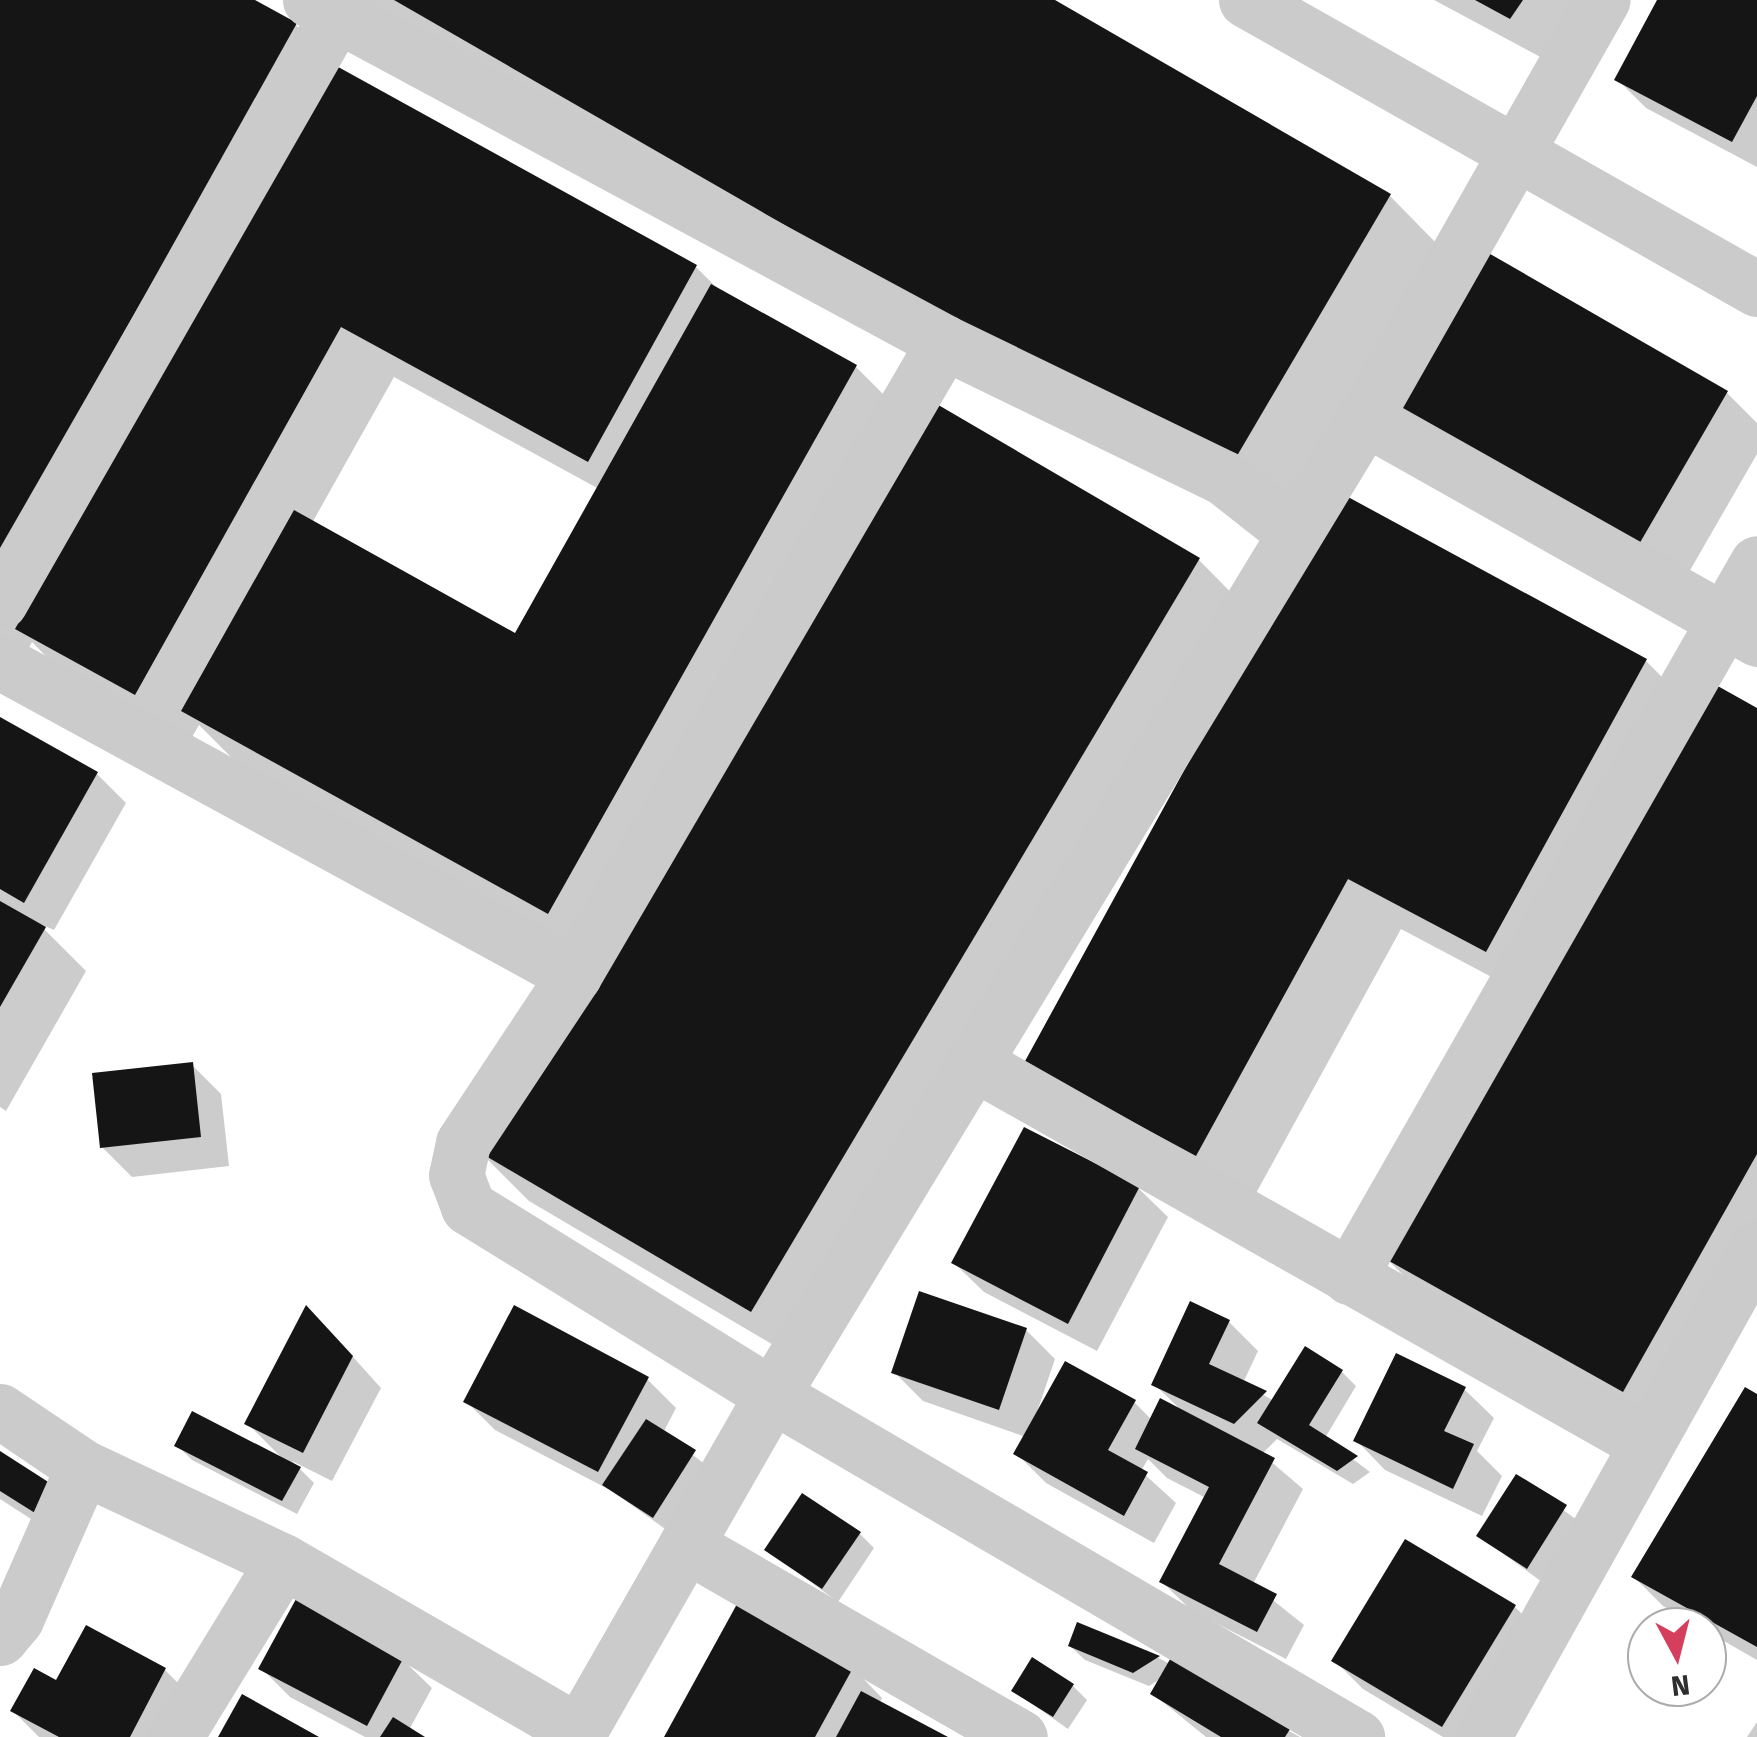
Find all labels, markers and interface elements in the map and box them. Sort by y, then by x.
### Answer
north arrow [1627,1607,1727,1707]
text: N [1669,1668,1692,1703]

